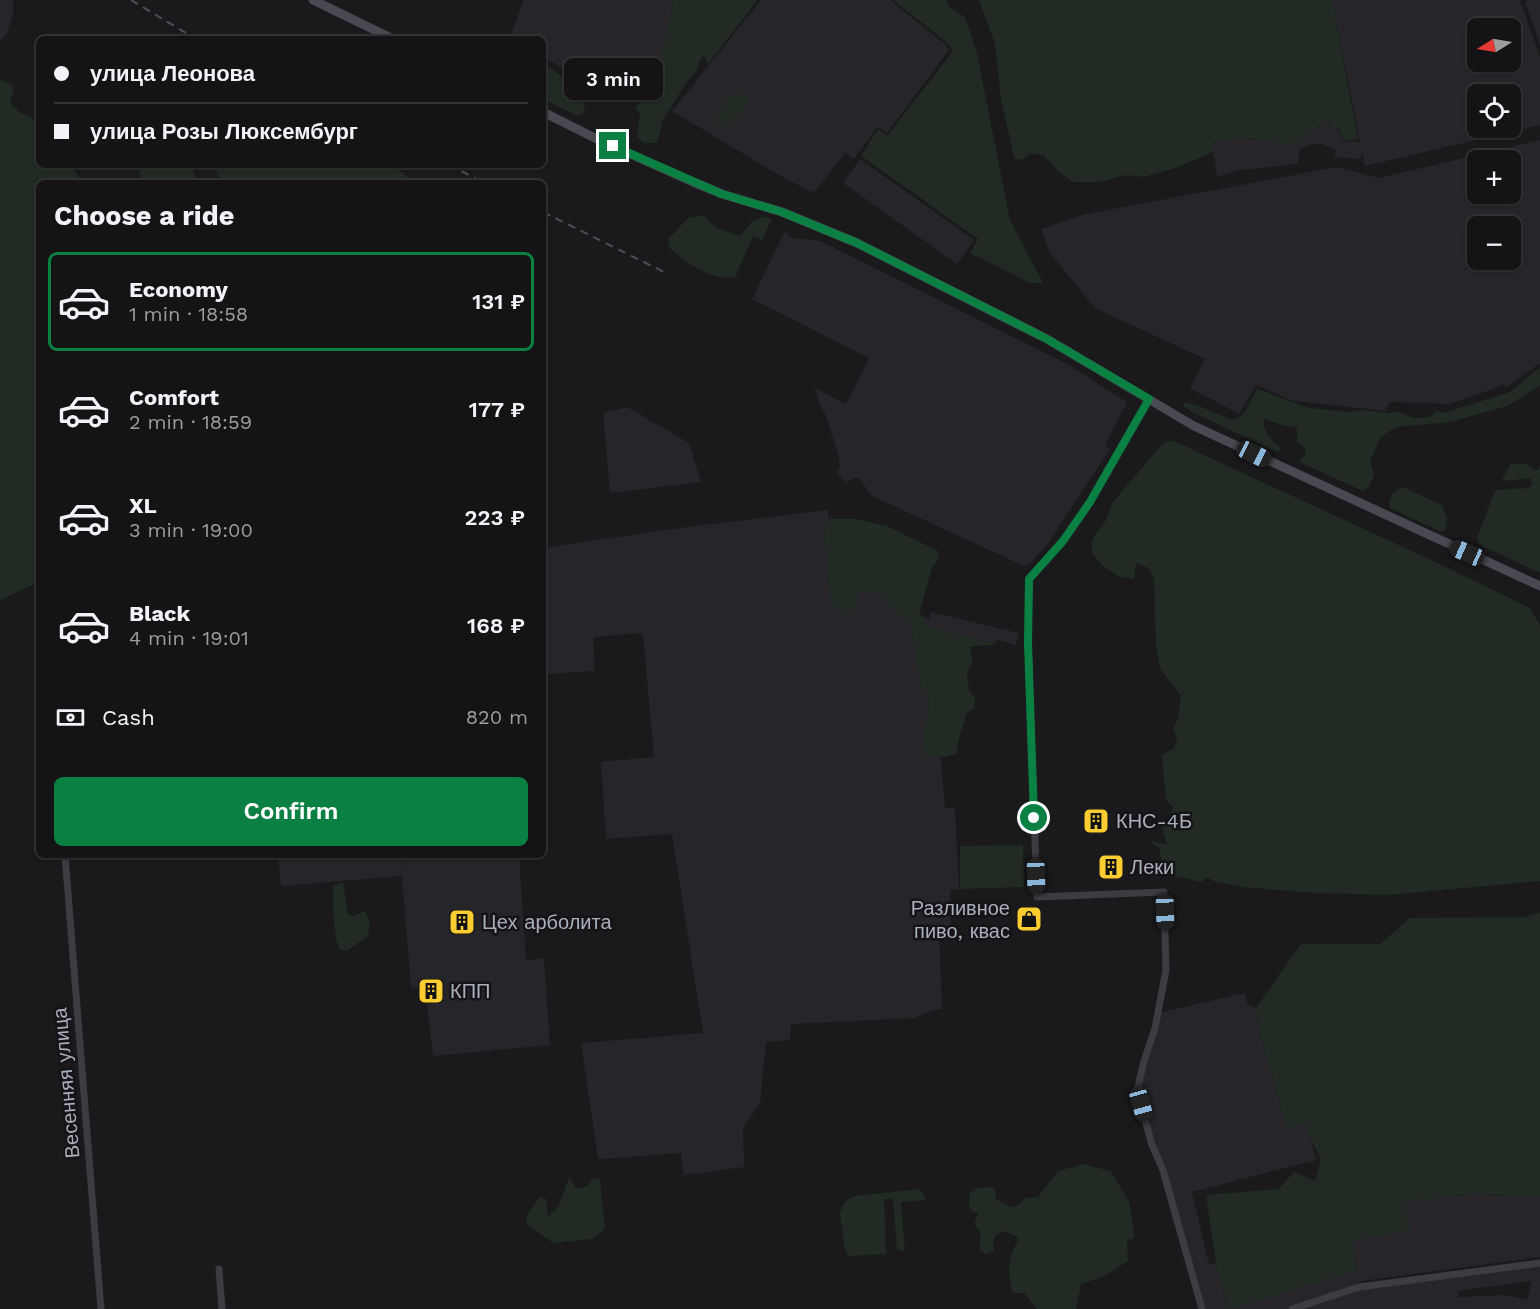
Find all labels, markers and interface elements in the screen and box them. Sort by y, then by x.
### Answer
north arrow [1467,18,1521,72]
map controls [1467,18,1521,270]
callout: 3 min [564,59,662,101]
text: улица Леонова [90,61,255,86]
text: 3 min [586,67,641,91]
button: locate [1467,84,1521,138]
text: улица Розы Люксембург [90,119,358,144]
route end [599,132,626,159]
button: + [1467,150,1521,204]
text: Choose a ride [54,200,234,232]
button: − [1467,216,1521,270]
icon: car [57,275,111,329]
text: Economy [129,277,228,302]
text: 131 ₽ [472,289,525,314]
text: 1 min · 18:58 [129,302,248,326]
icon: car [57,383,111,437]
text: Comfort [129,385,219,410]
text: 177 ₽ [469,397,525,422]
text: 2 min · 18:59 [129,410,252,434]
car [1234,438,1274,470]
icon: car [57,491,111,545]
text: XL [129,493,157,518]
text: 223 ₽ [464,505,525,530]
text: 3 min · 19:00 [129,518,253,542]
car [1447,537,1487,569]
icon: car [57,599,111,653]
text: Black [129,601,190,626]
text: 168 ₽ [467,613,525,638]
text: 4 min · 19:01 [129,626,249,650]
icon: cash [54,701,87,734]
text: Cash [102,705,155,730]
text: 820 m [466,705,528,729]
button: Confirm [54,777,528,846]
route start [1020,804,1047,831]
building icon: КНС-4Б [1081,806,1111,836]
place label: КНС-4Б [1116,809,1192,833]
building icon: Леки [1096,852,1126,882]
place label: Леки [1130,855,1174,879]
car [1026,858,1046,894]
car [1155,894,1175,930]
place label: Разливное пиво, квас [911,896,1010,943]
shop icon: Разливное пиво, квас [1014,904,1044,934]
building icon: Цех арболита [447,907,477,937]
place label: Цех арболита [482,910,612,934]
building icon: КПП [416,976,446,1006]
place label: КПП [450,979,490,1003]
street label: Весенняя улица [47,1006,85,1159]
car [1127,1084,1155,1124]

